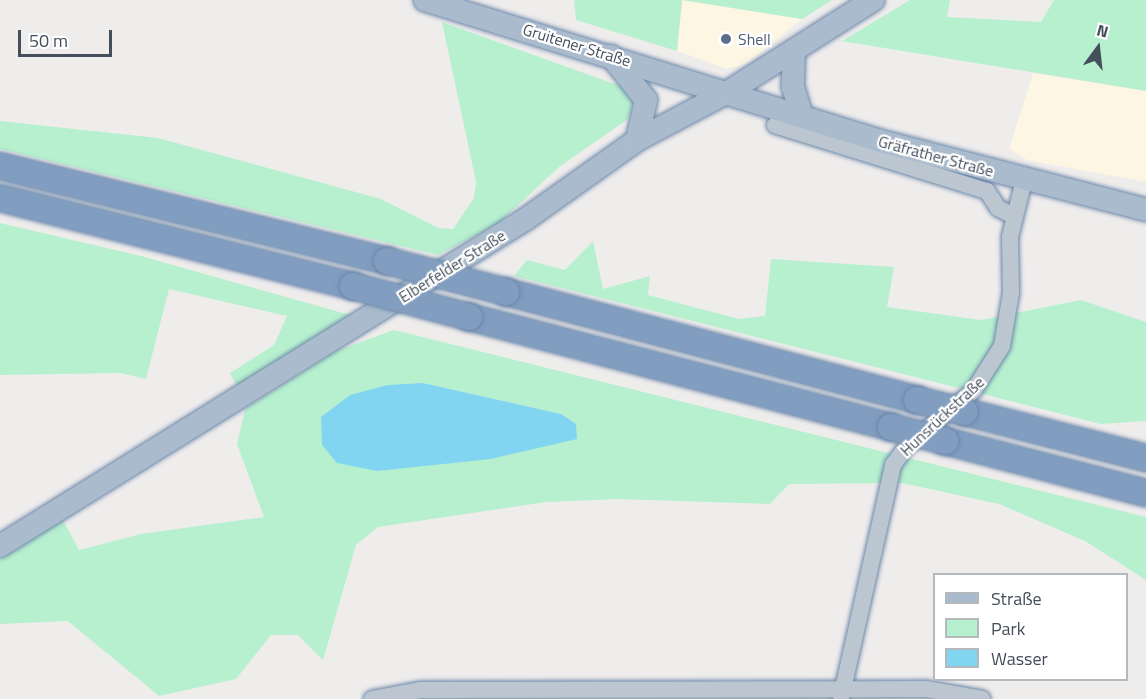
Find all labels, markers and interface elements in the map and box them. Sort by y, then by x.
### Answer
scale bar [21,18,116,56]
north arrow [1068,18,1128,78]
text: N [1094,18,1111,44]
street label: Gruitener Straße [521,19,633,71]
text: 50 m [29,27,68,54]
place label: Shell [738,29,771,49]
marker: Shell [719,32,733,46]
street label: Gräfrather Straße [876,131,996,181]
street label: Elberfelder Straße [395,226,509,306]
street label: Hunsrückstraße [896,372,988,460]
legend [933,573,1128,681]
text: Straße [991,585,1042,612]
text: Park [991,615,1025,642]
text: Wasser [991,645,1048,672]

